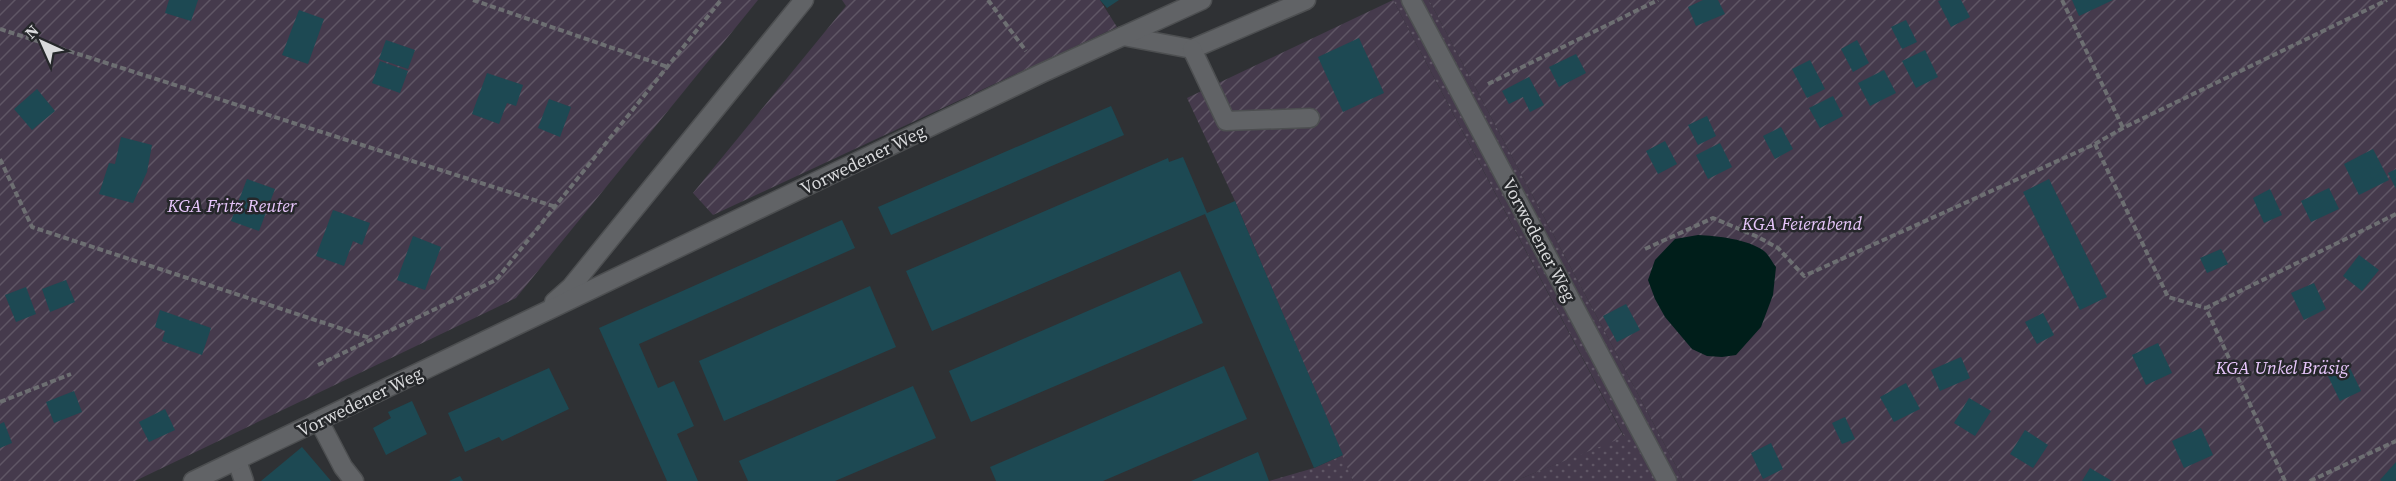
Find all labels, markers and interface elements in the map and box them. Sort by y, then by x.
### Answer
north arrow [12,12,72,72]
text: N [19,19,44,43]
street label: Vorwedener Weg [796,118,930,201]
street label: Vorwedener Weg [1496,174,1582,306]
park label: KGA Fritz Reuter [166,193,297,218]
park label: KGA Feierabend [1741,211,1863,236]
park label: KGA Unkel Bräsig [2214,355,2350,380]
street label: Vorwedener Weg [293,360,427,443]

